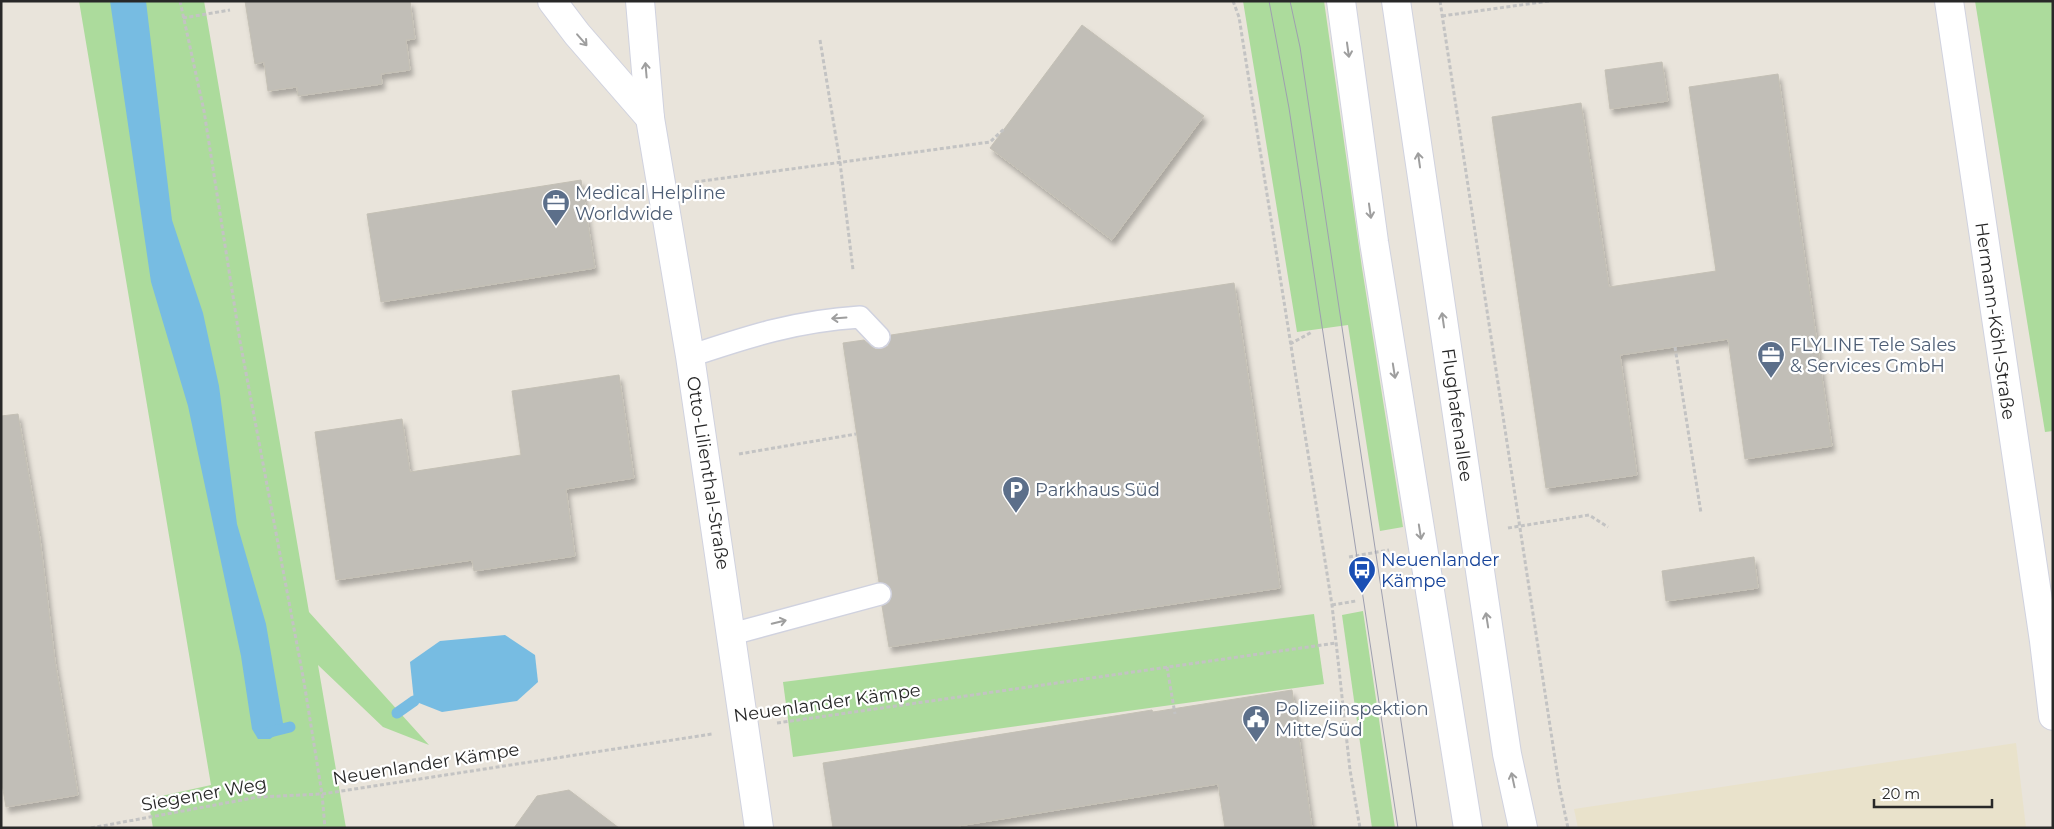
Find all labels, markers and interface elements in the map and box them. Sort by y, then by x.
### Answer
one-way arrow [576,33,587,46]
one-way arrow [1343,41,1353,57]
one-way arrow [641,62,651,78]
one-way arrow [1414,152,1424,168]
place label: Medical Helpline Worldwide [575,182,726,225]
office icon: Medical Helpline Worldwide [541,188,571,227]
one-way arrow [1365,202,1375,218]
street label: Hermann-Köhl-Straße [1970,221,2020,421]
one-way arrow [1438,313,1448,329]
one-way arrow [831,314,847,323]
place label: FLYLINE Tele Sales & Services GmbH [1790,334,1956,377]
office icon: FLYLINE Tele Sales & Services GmbH [1756,340,1786,379]
street label: Flughafenallee [1437,347,1477,483]
one-way arrow [1390,363,1400,379]
street label: Otto-Lilienthal-Straße [682,375,734,571]
parking icon: Parkhaus Süd [1001,475,1031,514]
place label: Parkhaus Süd [1035,479,1160,501]
one-way arrow [1415,523,1425,539]
place label: Neuenlander Kämpe [1381,549,1500,592]
bus stop icon: Neuenlander Kämpe [1347,555,1377,594]
one-way arrow [1482,612,1492,628]
one-way arrow [771,617,787,626]
street label: Neuenlander Kämpe [732,679,922,727]
place label: Polizeiinspektion Mitte/Süd [1275,698,1429,741]
public building icon: Polizeiinspektion Mitte/Süd [1241,704,1271,743]
street label: Neuenlander Kämpe [331,738,521,790]
street label: Siegener Weg [139,772,269,816]
one-way arrow [1507,773,1517,789]
scale bar [1874,776,1992,808]
text: 20 m [1882,784,1920,803]

